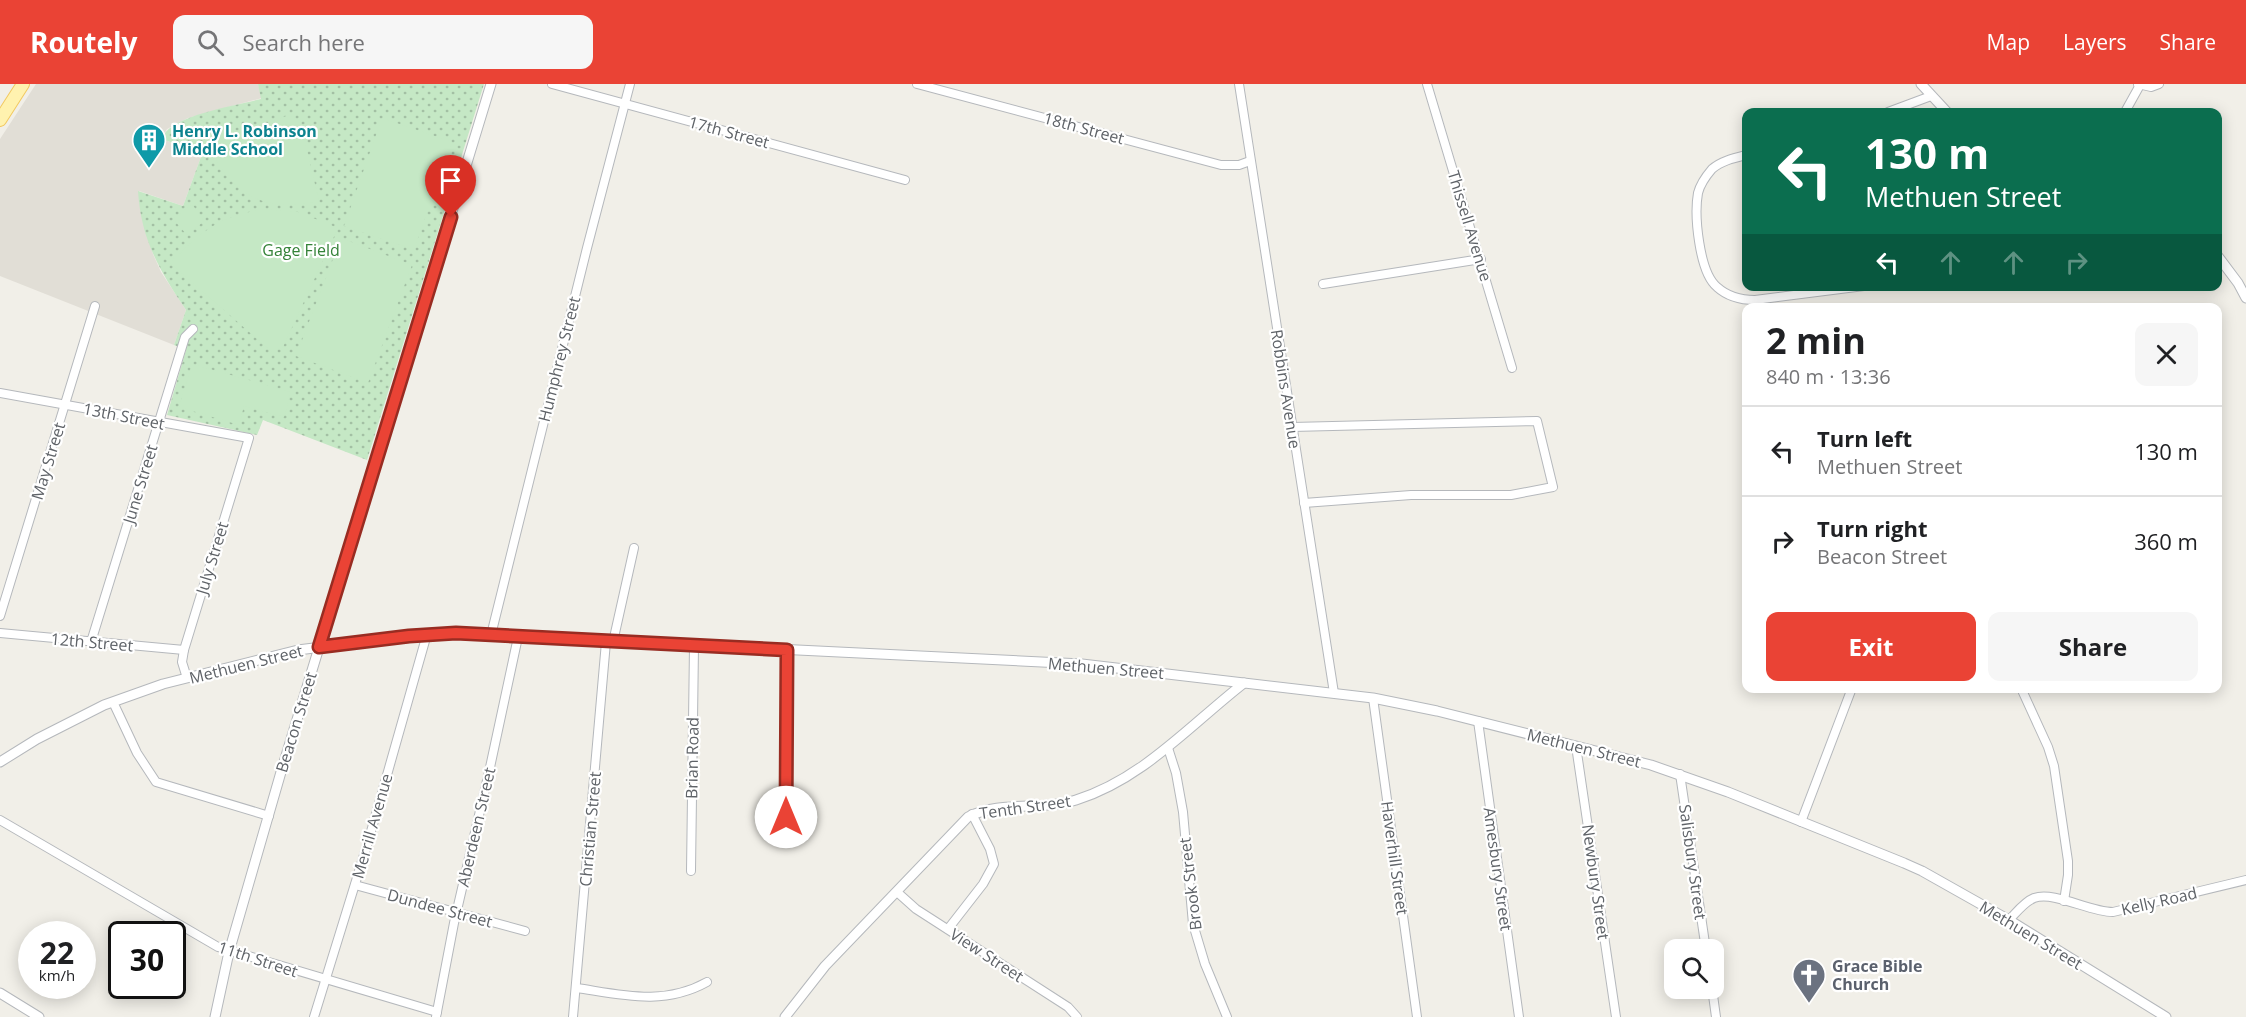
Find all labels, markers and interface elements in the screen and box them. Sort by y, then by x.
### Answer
search box [173,15,593,69]
text: Routely [30,23,137,61]
icon: search [194,26,227,59]
text: Search here [242,27,365,57]
text: Map [1987,28,2030,56]
text: Layers [2063,28,2127,56]
text: Share [2160,28,2216,56]
street label: 18th Street [1041,107,1127,149]
street label: 17th Street [686,111,772,153]
place label: Henry L. Robinson Middle School [172,120,317,160]
building icon: Henry L. Robinson Middle School [131,122,167,169]
text: 130 m [1865,124,1989,181]
icon: left [1766,132,1844,210]
pin [425,155,476,217]
icon: arrive [434,164,467,197]
street label: Thissell Avenue [1443,168,1497,284]
text: Methuen Street [1865,178,2061,215]
park label: Gage Field [262,239,340,261]
icon: left [1871,246,1904,279]
icon: ahead [1934,246,1967,279]
icon: ahead [1997,246,2030,279]
icon: right [2060,246,2093,279]
street label: Humphrey Street [533,294,585,424]
text: 2 min [1766,316,1866,365]
button: close [2135,323,2198,386]
street label: Robbins Avenue [1266,328,1306,450]
text: 840 m · 13:36 [1766,363,1891,390]
street label: 13th Street [81,397,167,435]
street label: May Street [26,419,70,503]
text: Turn left [1817,423,1912,453]
icon: left [1766,435,1799,468]
text: 130 m [2134,436,2198,466]
street label: June Street [117,441,163,528]
text: Methuen Street [1817,453,1962,480]
text: Turn right [1817,513,1928,543]
street label: July Street [190,519,234,599]
icon: right [1766,525,1799,558]
text: 360 m [2134,526,2198,556]
text: Beacon Street [1817,543,1947,570]
button: Exit [1766,612,1976,681]
button: Share [1988,612,2198,681]
street label: 12th Street [50,627,134,657]
street label: Methuen Street [187,639,305,689]
street label: Methuen Street [1047,652,1165,684]
street label: Beacon Street [270,669,322,775]
street label: Brian Road [680,717,704,799]
street label: Methuen Street [1525,723,1643,773]
street label: Aberdeen Street [452,765,500,889]
street label: Christian Street [574,770,606,887]
street label: Merrill Avenue [346,771,398,881]
position arrow [754,785,818,849]
street label: Tenth Street [978,790,1072,824]
street label: Haverhill Street [1376,800,1414,917]
street label: Salisbury Street [1674,803,1712,921]
street label: Amesbury Street [1478,806,1518,932]
street label: Newbury Street [1577,823,1615,941]
street label: Brook Street [1173,836,1207,932]
street label: Kelly Road [2119,882,2199,920]
street label: Dundee Street [385,883,495,933]
street label: Methuen Street [1975,896,2087,975]
speed limit sign: 30 [108,921,186,999]
street label: View Street [946,923,1028,987]
text: 22 [40,932,74,973]
street label: 11th Street [215,936,301,982]
map controls [1664,939,1724,999]
button: search [1664,939,1724,999]
place label: Grace Bible Church [1832,955,1922,995]
church icon: Grace Bible Church [1791,957,1827,1004]
text: km/h [39,965,75,985]

